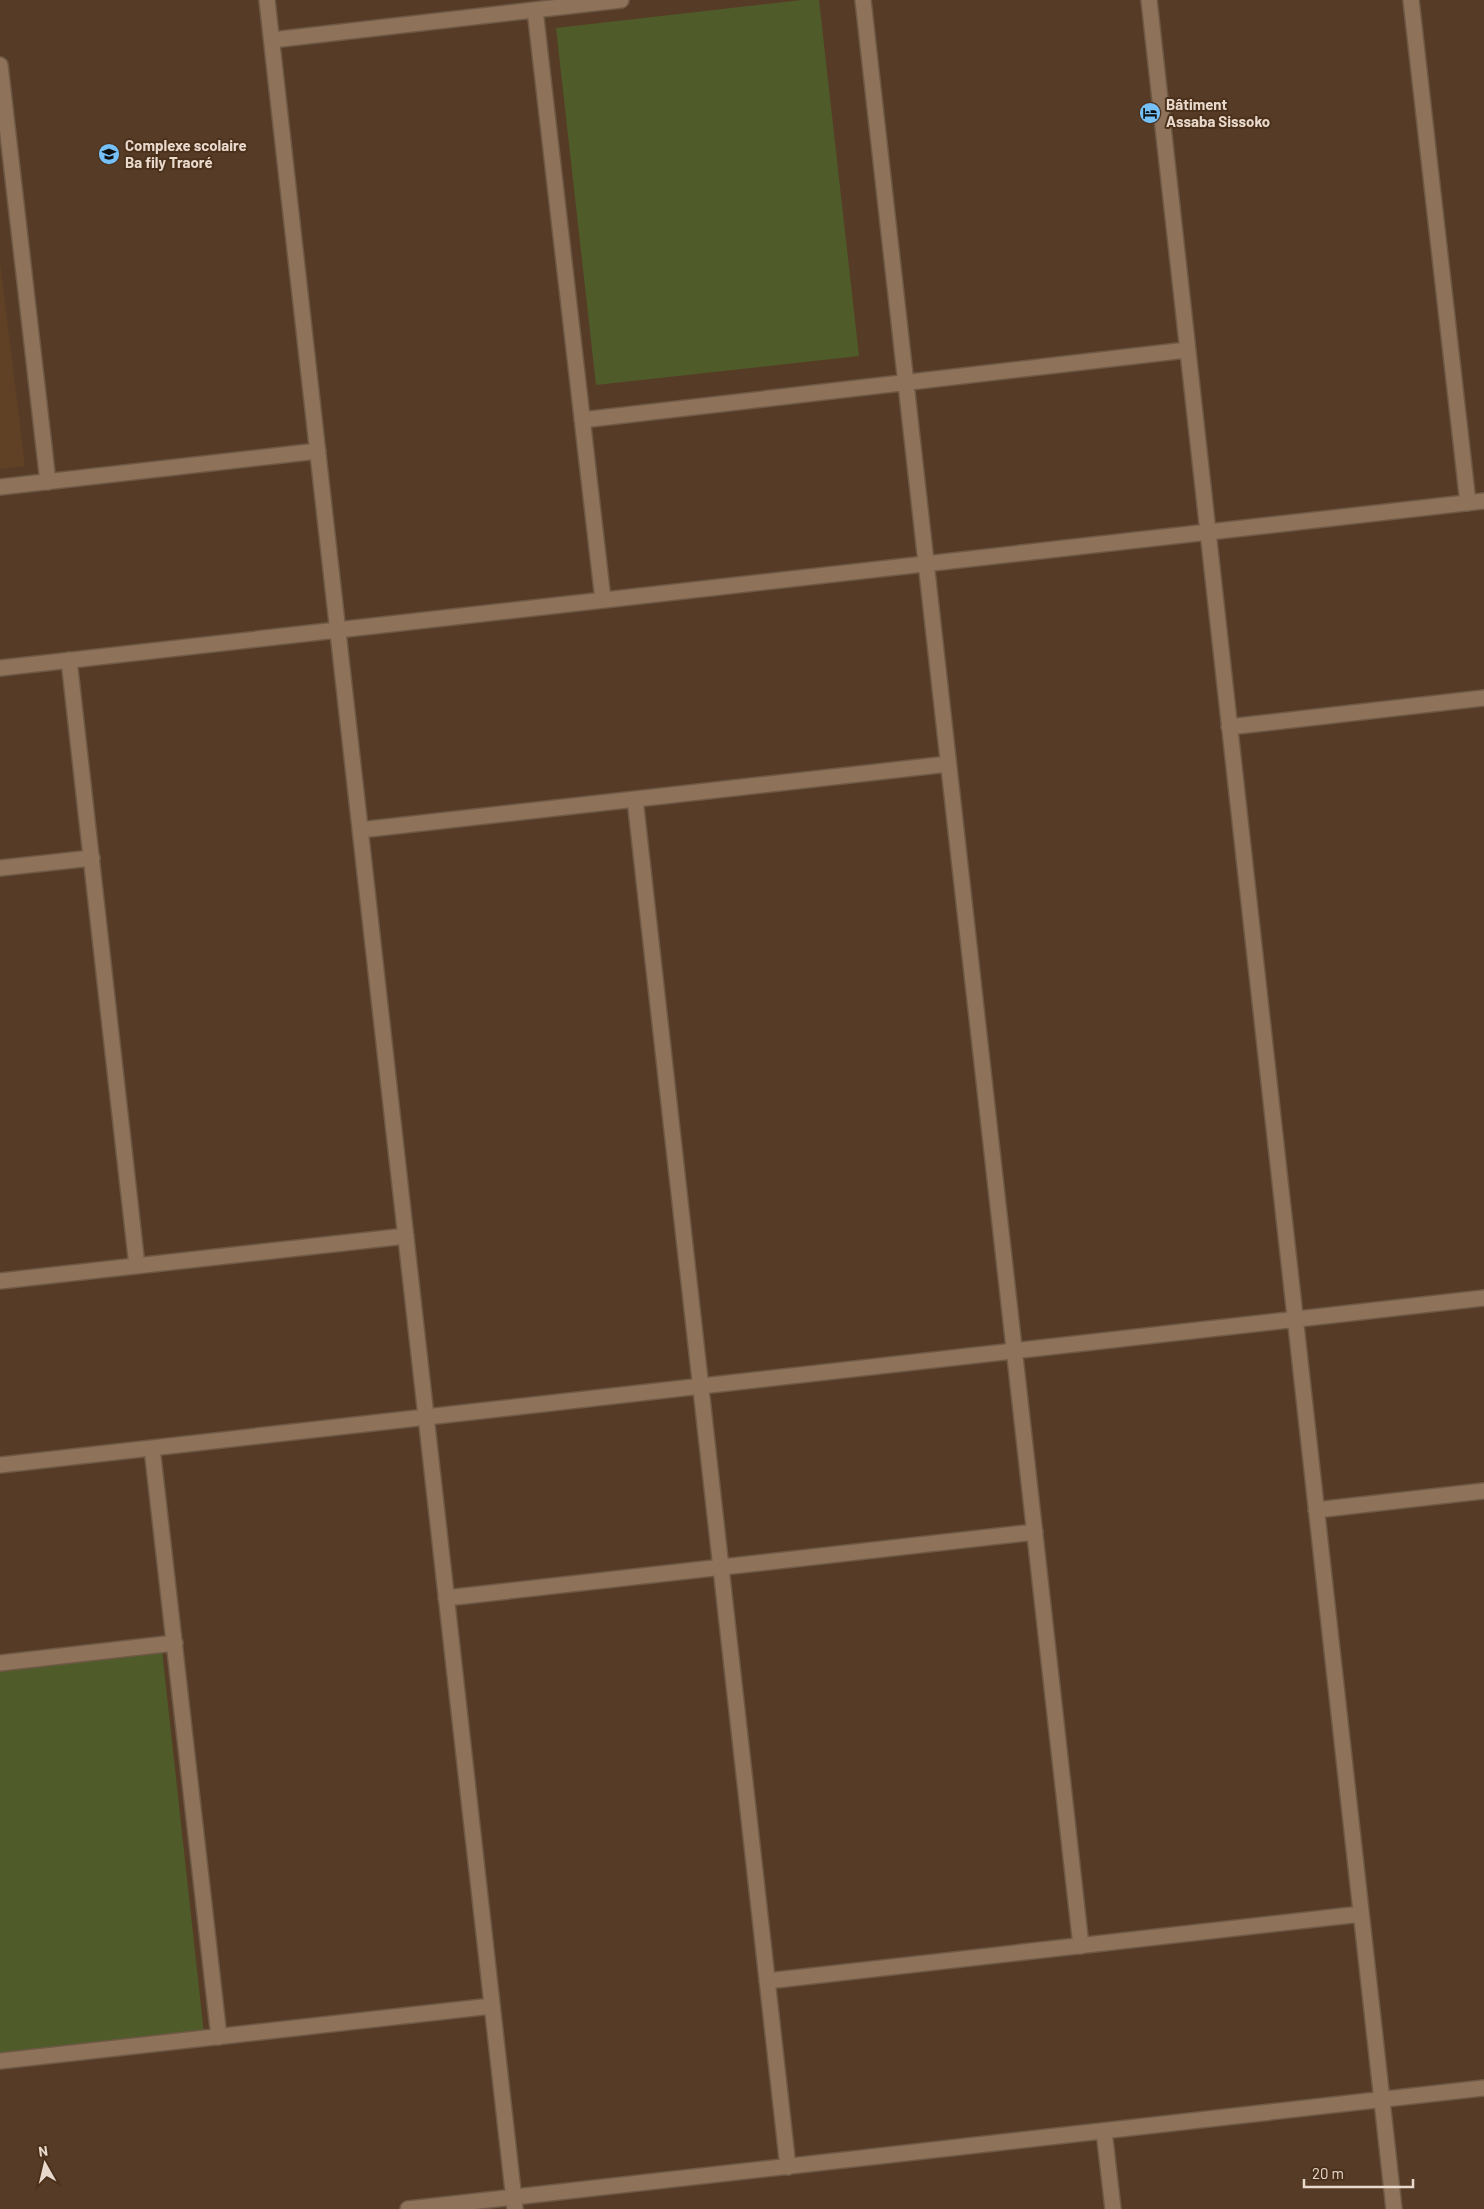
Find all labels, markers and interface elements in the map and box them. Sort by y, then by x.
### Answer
place label: Bâtiment Assaba Sissoko [1166,95,1270,130]
hotel icon: Bâtiment Assaba Sissoko [1138,101,1162,125]
place label: Complexe scolaire Ba fily Traoré [125,136,247,171]
school or university icon: Complexe scolaire Ba fily Traoré [97,142,121,166]
north arrow [20,2139,70,2189]
text: N [37,2142,49,2160]
scale bar [1304,2156,1413,2188]
text: 20 m [1312,2164,1344,2182]

